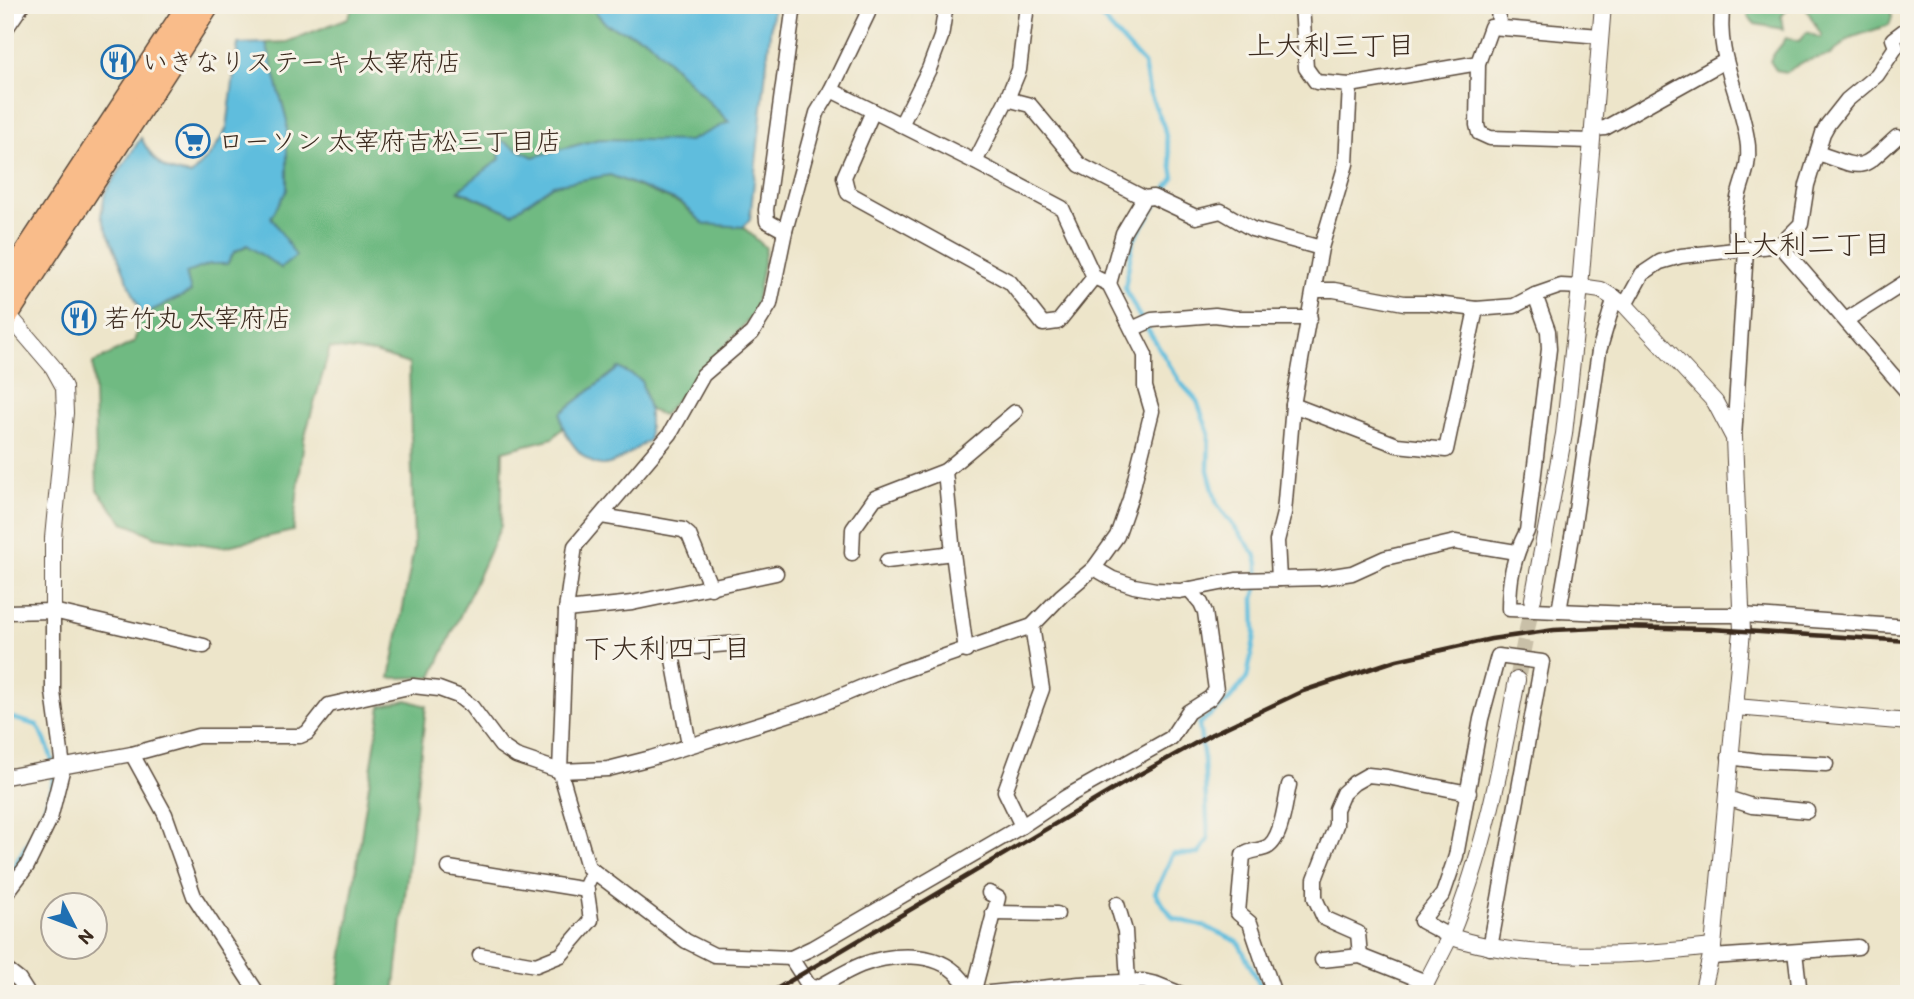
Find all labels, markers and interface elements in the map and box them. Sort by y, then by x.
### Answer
district label: 上大利三丁目 [1247,28,1415,62]
restaurant icon: いきなりステーキ 太宰府店 [99,43,137,81]
place label: いきなりステーキ 太宰府店 [142,46,461,78]
supermarket icon: ローソン 太宰府吉松三丁目店 [174,122,212,160]
place label: ローソン 太宰府吉松三丁目店 [218,125,562,157]
district label: 上大利二丁目 [1723,227,1891,261]
restaurant icon: 若竹丸 太宰府店 [60,299,98,337]
place label: 若竹丸 太宰府店 [104,302,292,334]
district label: 下大利四丁目 [583,631,751,665]
north arrow [38,890,108,960]
text: N [73,925,99,950]

